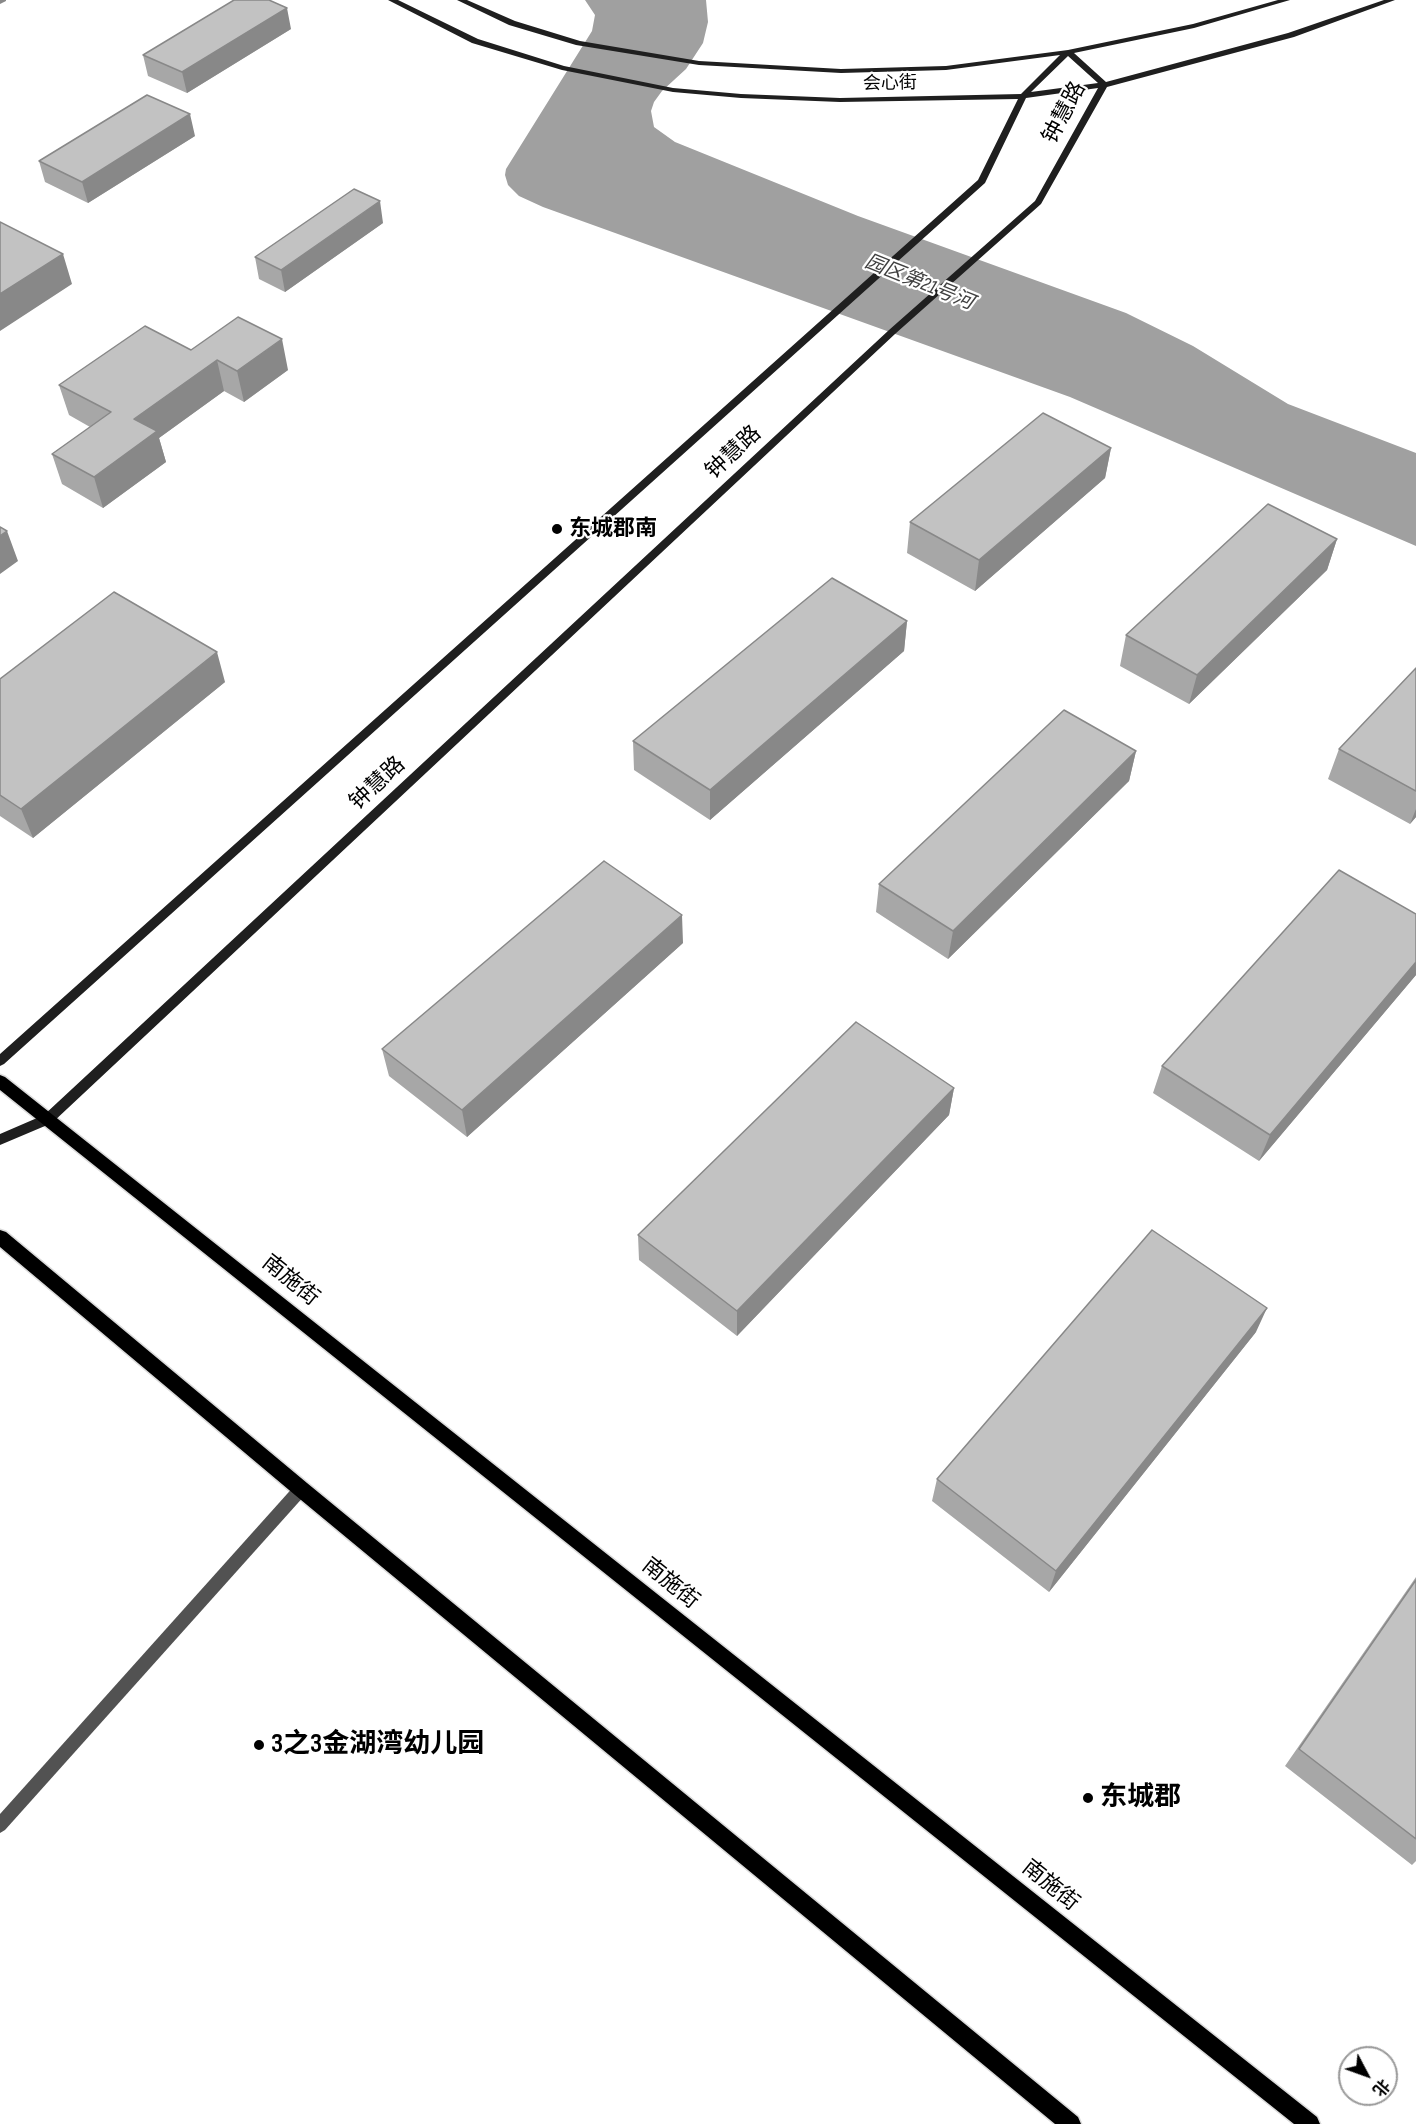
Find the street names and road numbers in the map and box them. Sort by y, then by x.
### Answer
street label: 会心街 [863,73,917,95]
street label: 钟慧路 [1038,78,1092,148]
street label: 钟慧路 [701,421,767,485]
street label: 钟慧路 [345,752,411,816]
street label: 南施街 [256,1250,324,1312]
street label: 南施街 [636,1553,704,1615]
street label: 南施街 [1016,1855,1084,1917]

